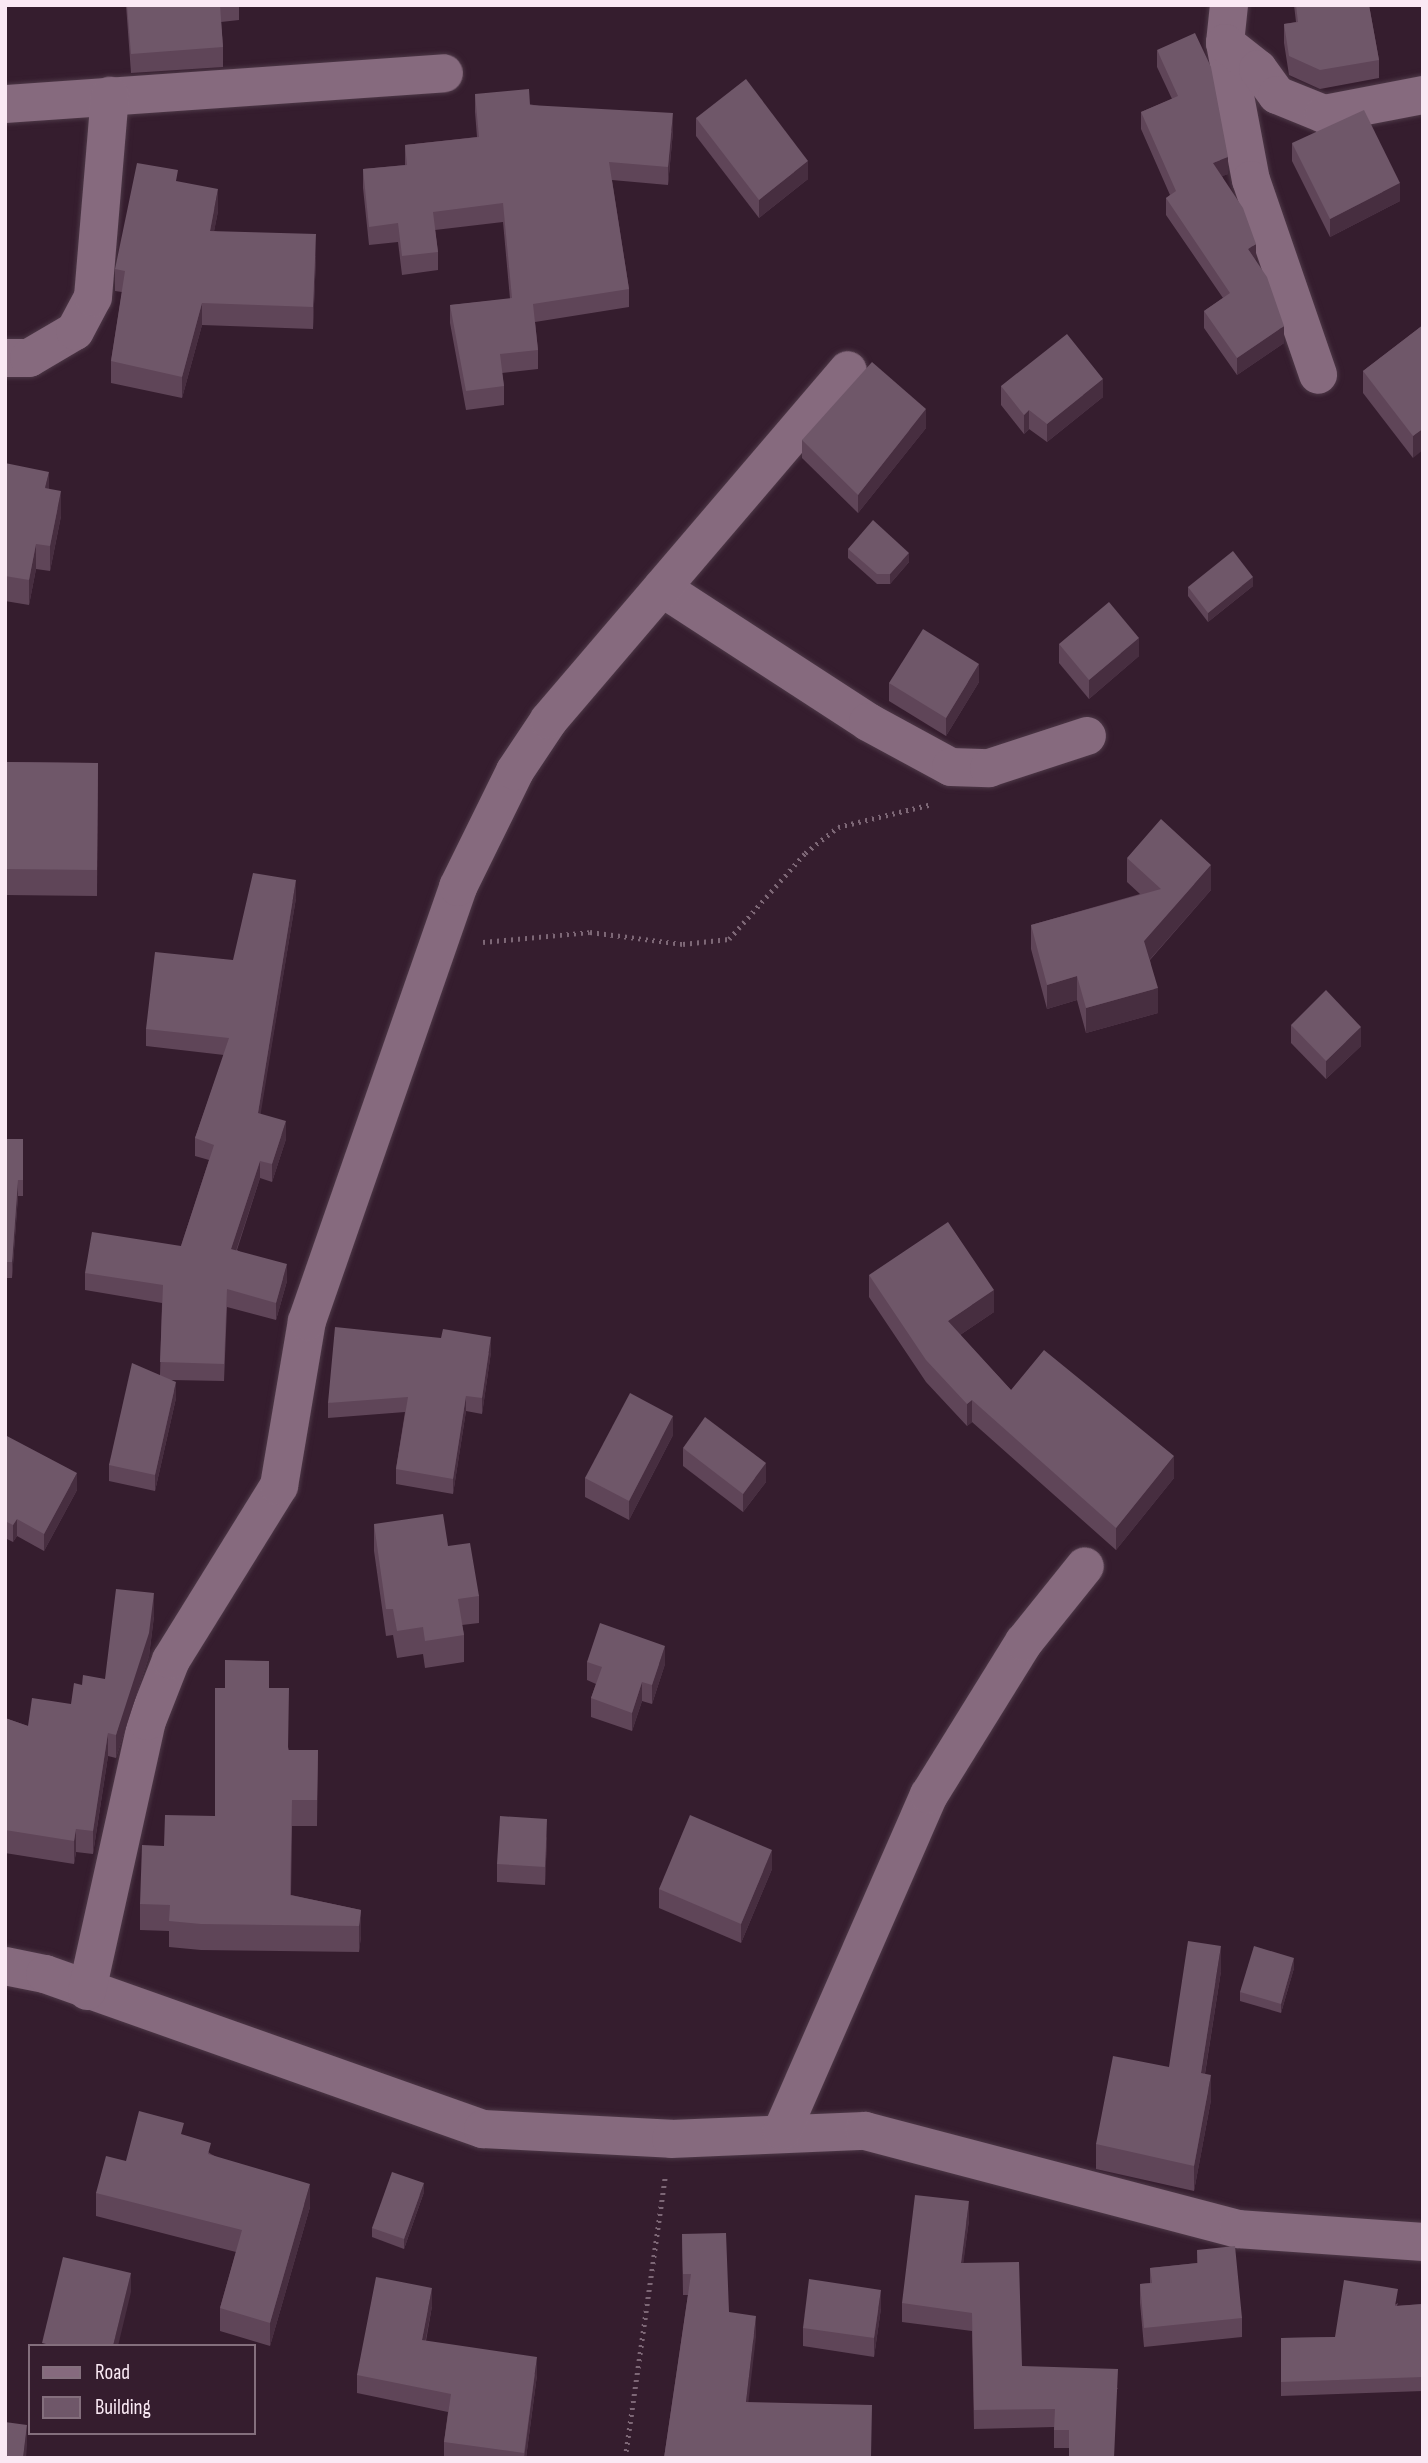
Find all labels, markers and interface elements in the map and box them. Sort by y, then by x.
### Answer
legend [28,2344,256,2435]
text: Road [95,2360,130,2385]
text: Building [95,2395,151,2420]

